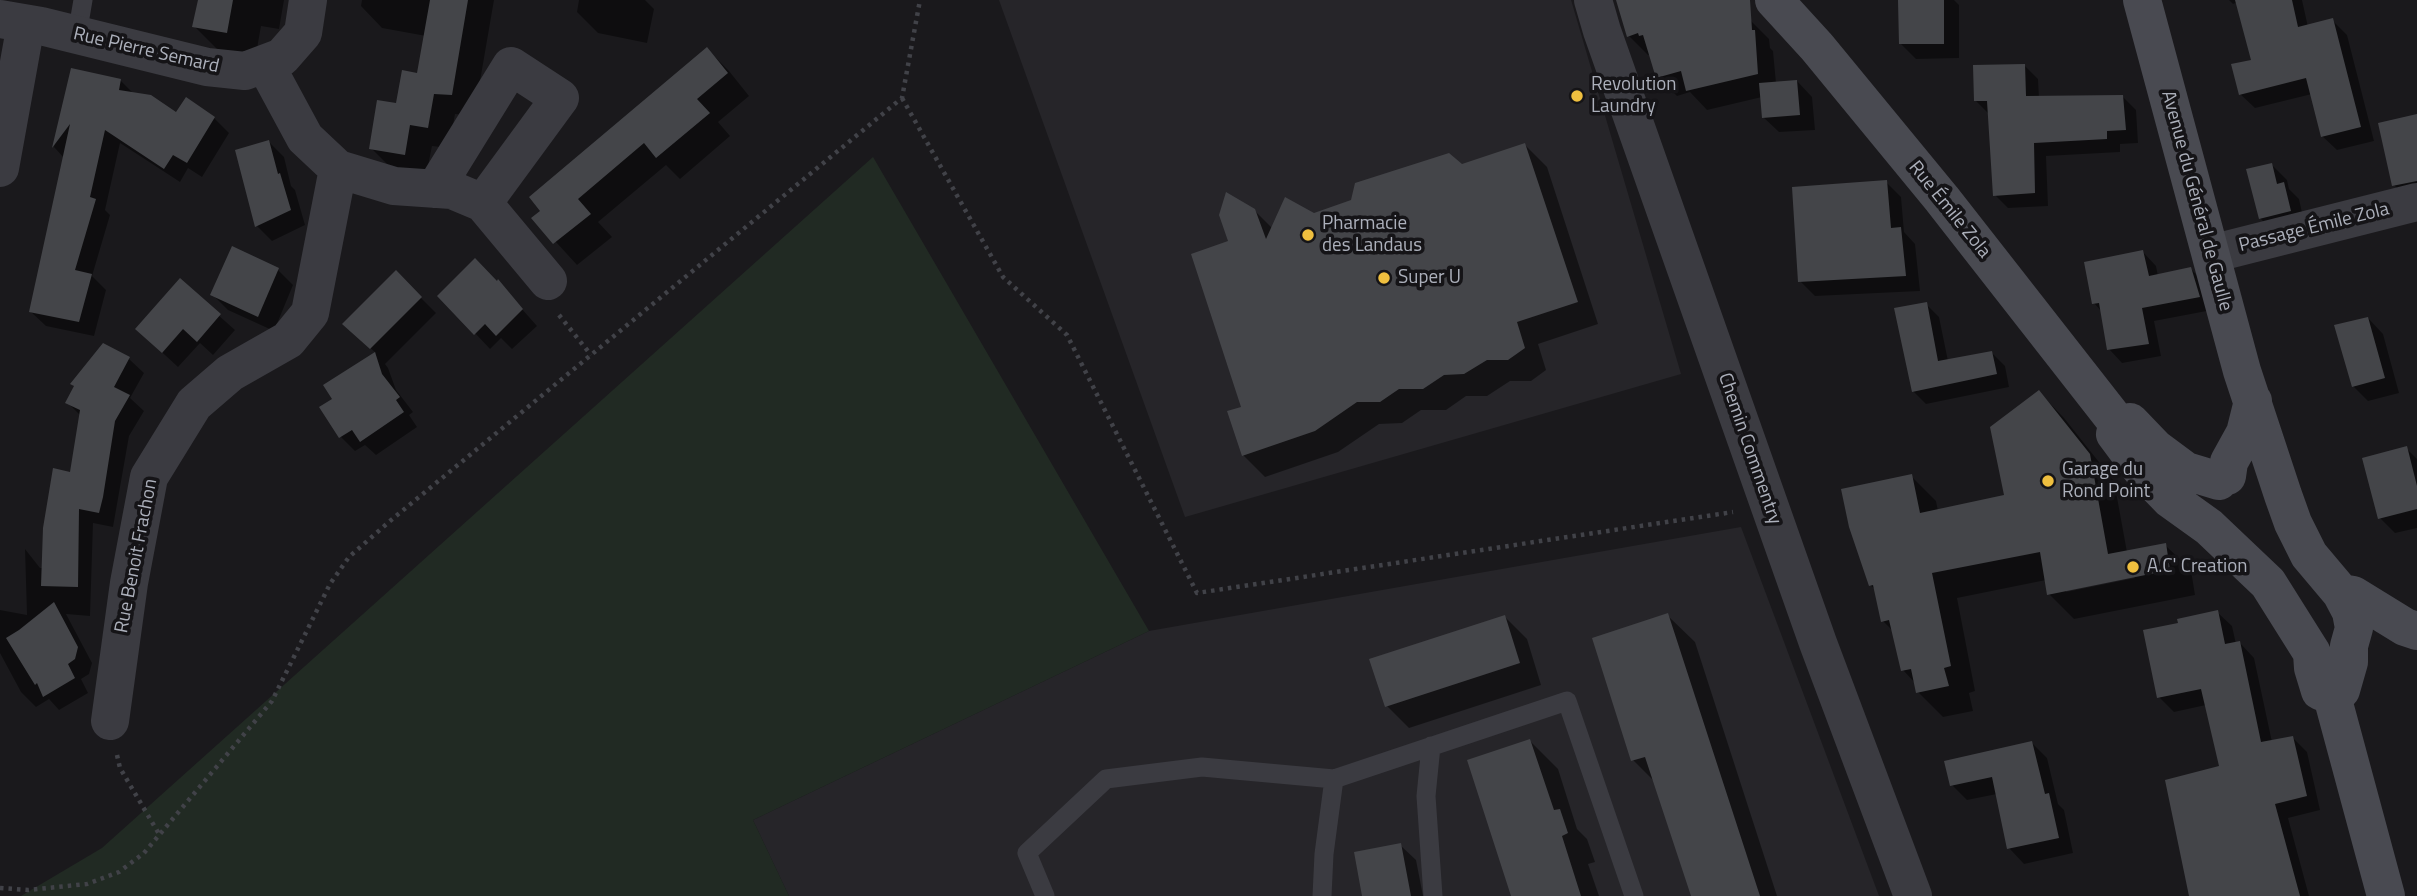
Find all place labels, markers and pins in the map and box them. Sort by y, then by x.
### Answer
place label: Revolution Laundry [1591,74,1677,118]
marker: Revolution Laundry [1569,88,1585,104]
place label: Pharmacie des Landaus [1322,213,1422,257]
marker: Pharmacie des Landaus [1300,227,1316,243]
place label: Super U [1398,267,1461,289]
marker: Super U [1376,270,1392,286]
place label: Garage du Rond Point [2062,459,2150,503]
marker: Garage du Rond Point [2040,473,2056,489]
place label: A.C' Creation [2147,556,2248,578]
marker: A.C' Creation [2125,559,2141,575]

